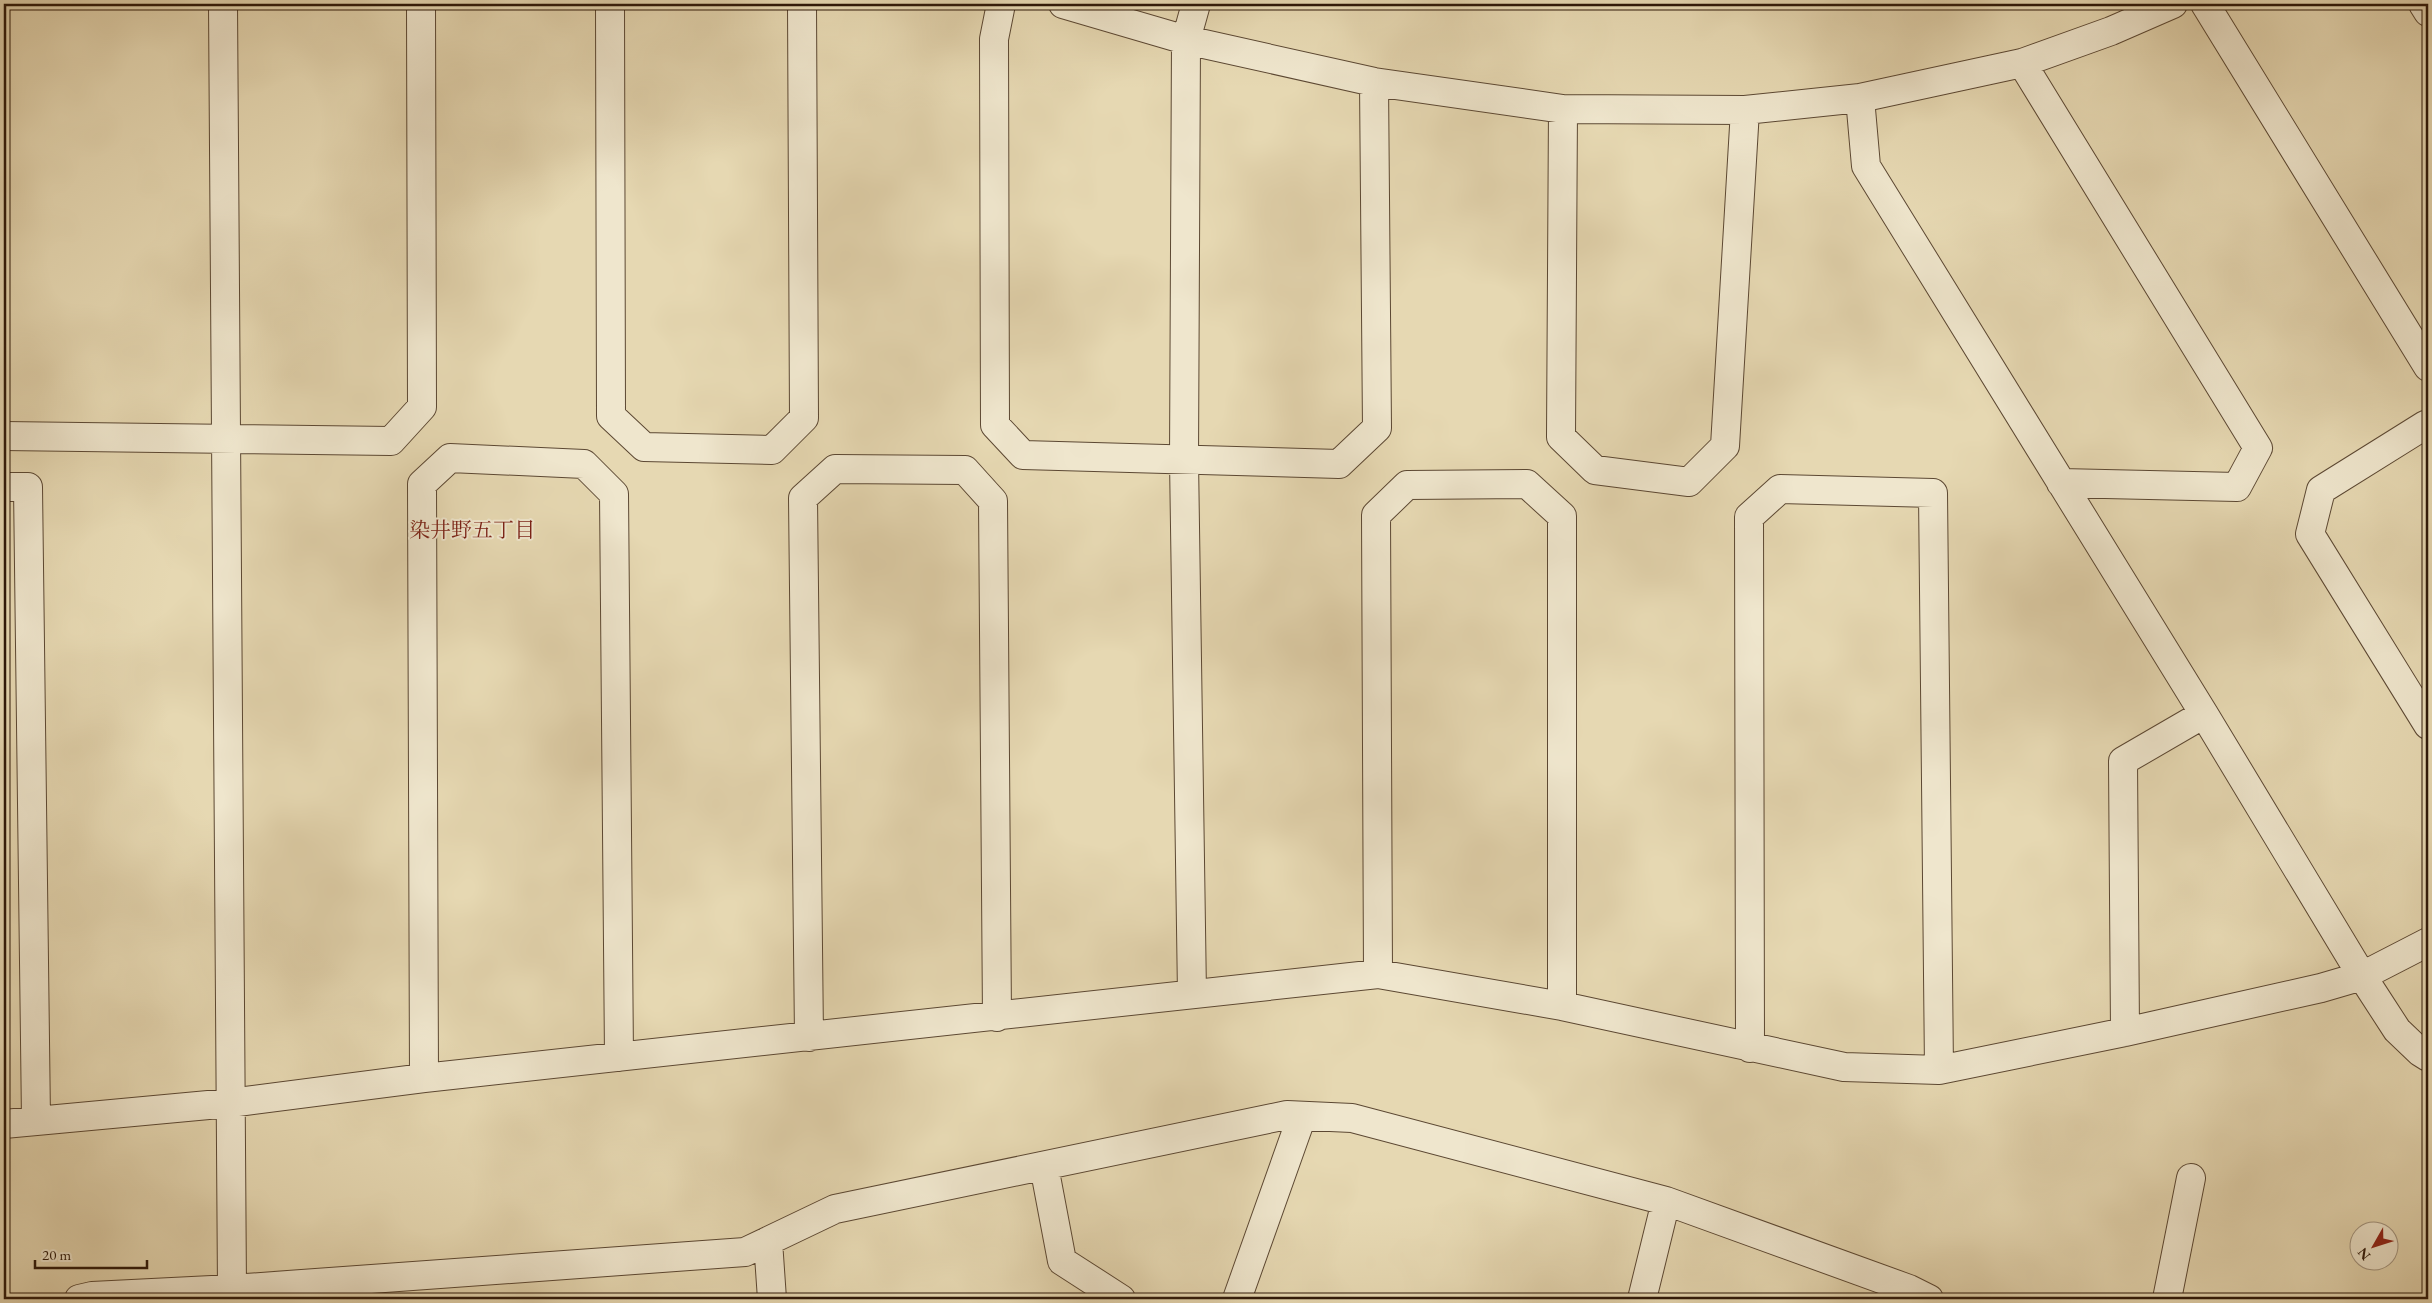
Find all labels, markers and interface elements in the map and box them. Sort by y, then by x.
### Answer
district label: 染井野五丁目 [409,516,535,543]
north arrow [2350,1220,2400,1270]
scale bar [35,1238,148,1270]
text: N [2353,1244,2374,1264]
text: 20 m [42,1245,71,1264]

